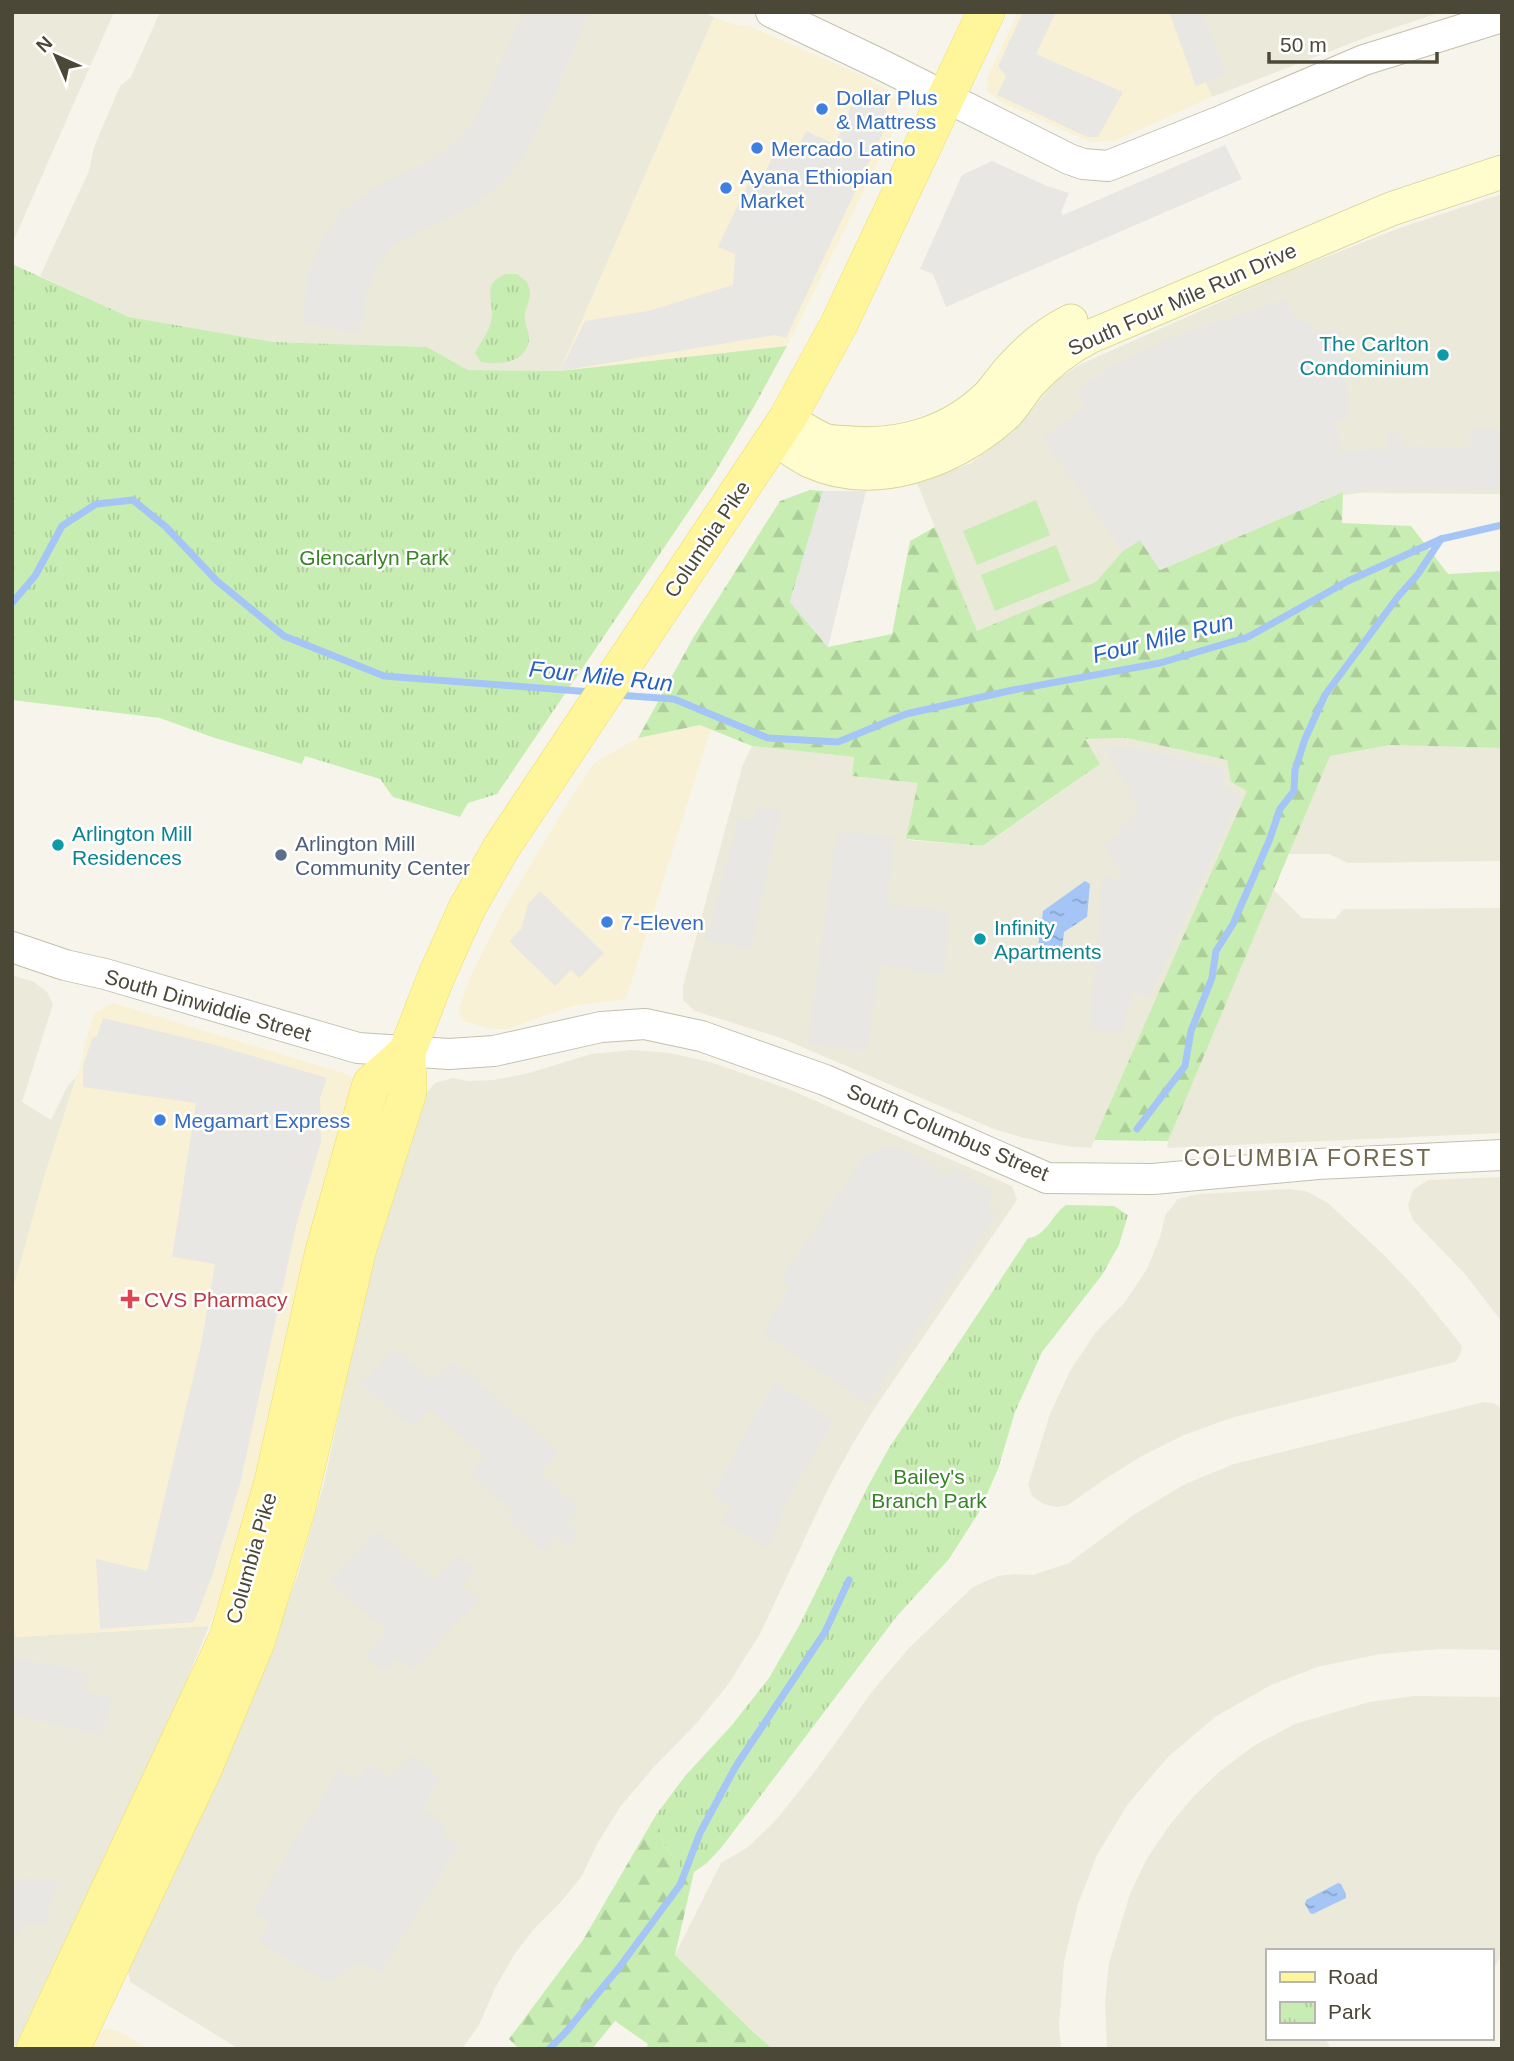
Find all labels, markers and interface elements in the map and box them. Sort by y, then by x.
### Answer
north arrow [21,21,91,91]
scale bar [1269,21,1437,65]
text: N [32,32,57,57]
text: 50 m [1280,33,1327,56]
place label: Dollar Plus & Mattress [836,86,938,133]
marker: Dollar Plus & Mattress [814,101,830,117]
place label: Mercado Latino [771,137,916,160]
marker: Mercado Latino [749,140,765,156]
place label: Ayana Ethiopian Market [740,165,893,212]
marker: Ayana Ethiopian Market [718,180,734,196]
street label: South Four Mile Run Drive [1064,238,1300,360]
place label: The Carlton Condominium [1299,332,1429,379]
marker: The Carlton Condominium [1435,347,1451,363]
street label: Columbia Pike [660,476,754,602]
park label: Glencarlyn Park [299,546,449,569]
water label: Four Mile Run [1090,608,1236,668]
water label: Four Mile Run [528,656,674,696]
place label: Arlington Mill Residences [72,822,192,869]
place label: Arlington Mill Community Center [295,832,470,879]
marker: Arlington Mill Residences [50,837,66,853]
marker: Arlington Mill Community Center [273,847,289,863]
place label: 7-Eleven [621,911,704,934]
marker: 7-Eleven [599,914,615,930]
place label: Infinity Apartments [994,916,1101,963]
marker: Infinity Apartments [972,931,988,947]
street label: South Dinwiddie Street [102,965,314,1046]
street label: South Columbus Street [844,1079,1053,1185]
place label: Megamart Express [174,1109,350,1132]
marker: Megamart Express [152,1112,168,1128]
district label: COLUMBIA FOREST [1184,1145,1432,1171]
place label: CVS Pharmacy [144,1288,288,1311]
marker: CVS Pharmacy [122,1291,138,1307]
park label: Bailey's Branch Park [871,1465,987,1512]
street label: Columbia Pike [221,1490,281,1626]
legend [1266,1949,1493,2040]
text: Road [1328,1965,1378,1988]
text: Park [1328,2000,1372,2023]

